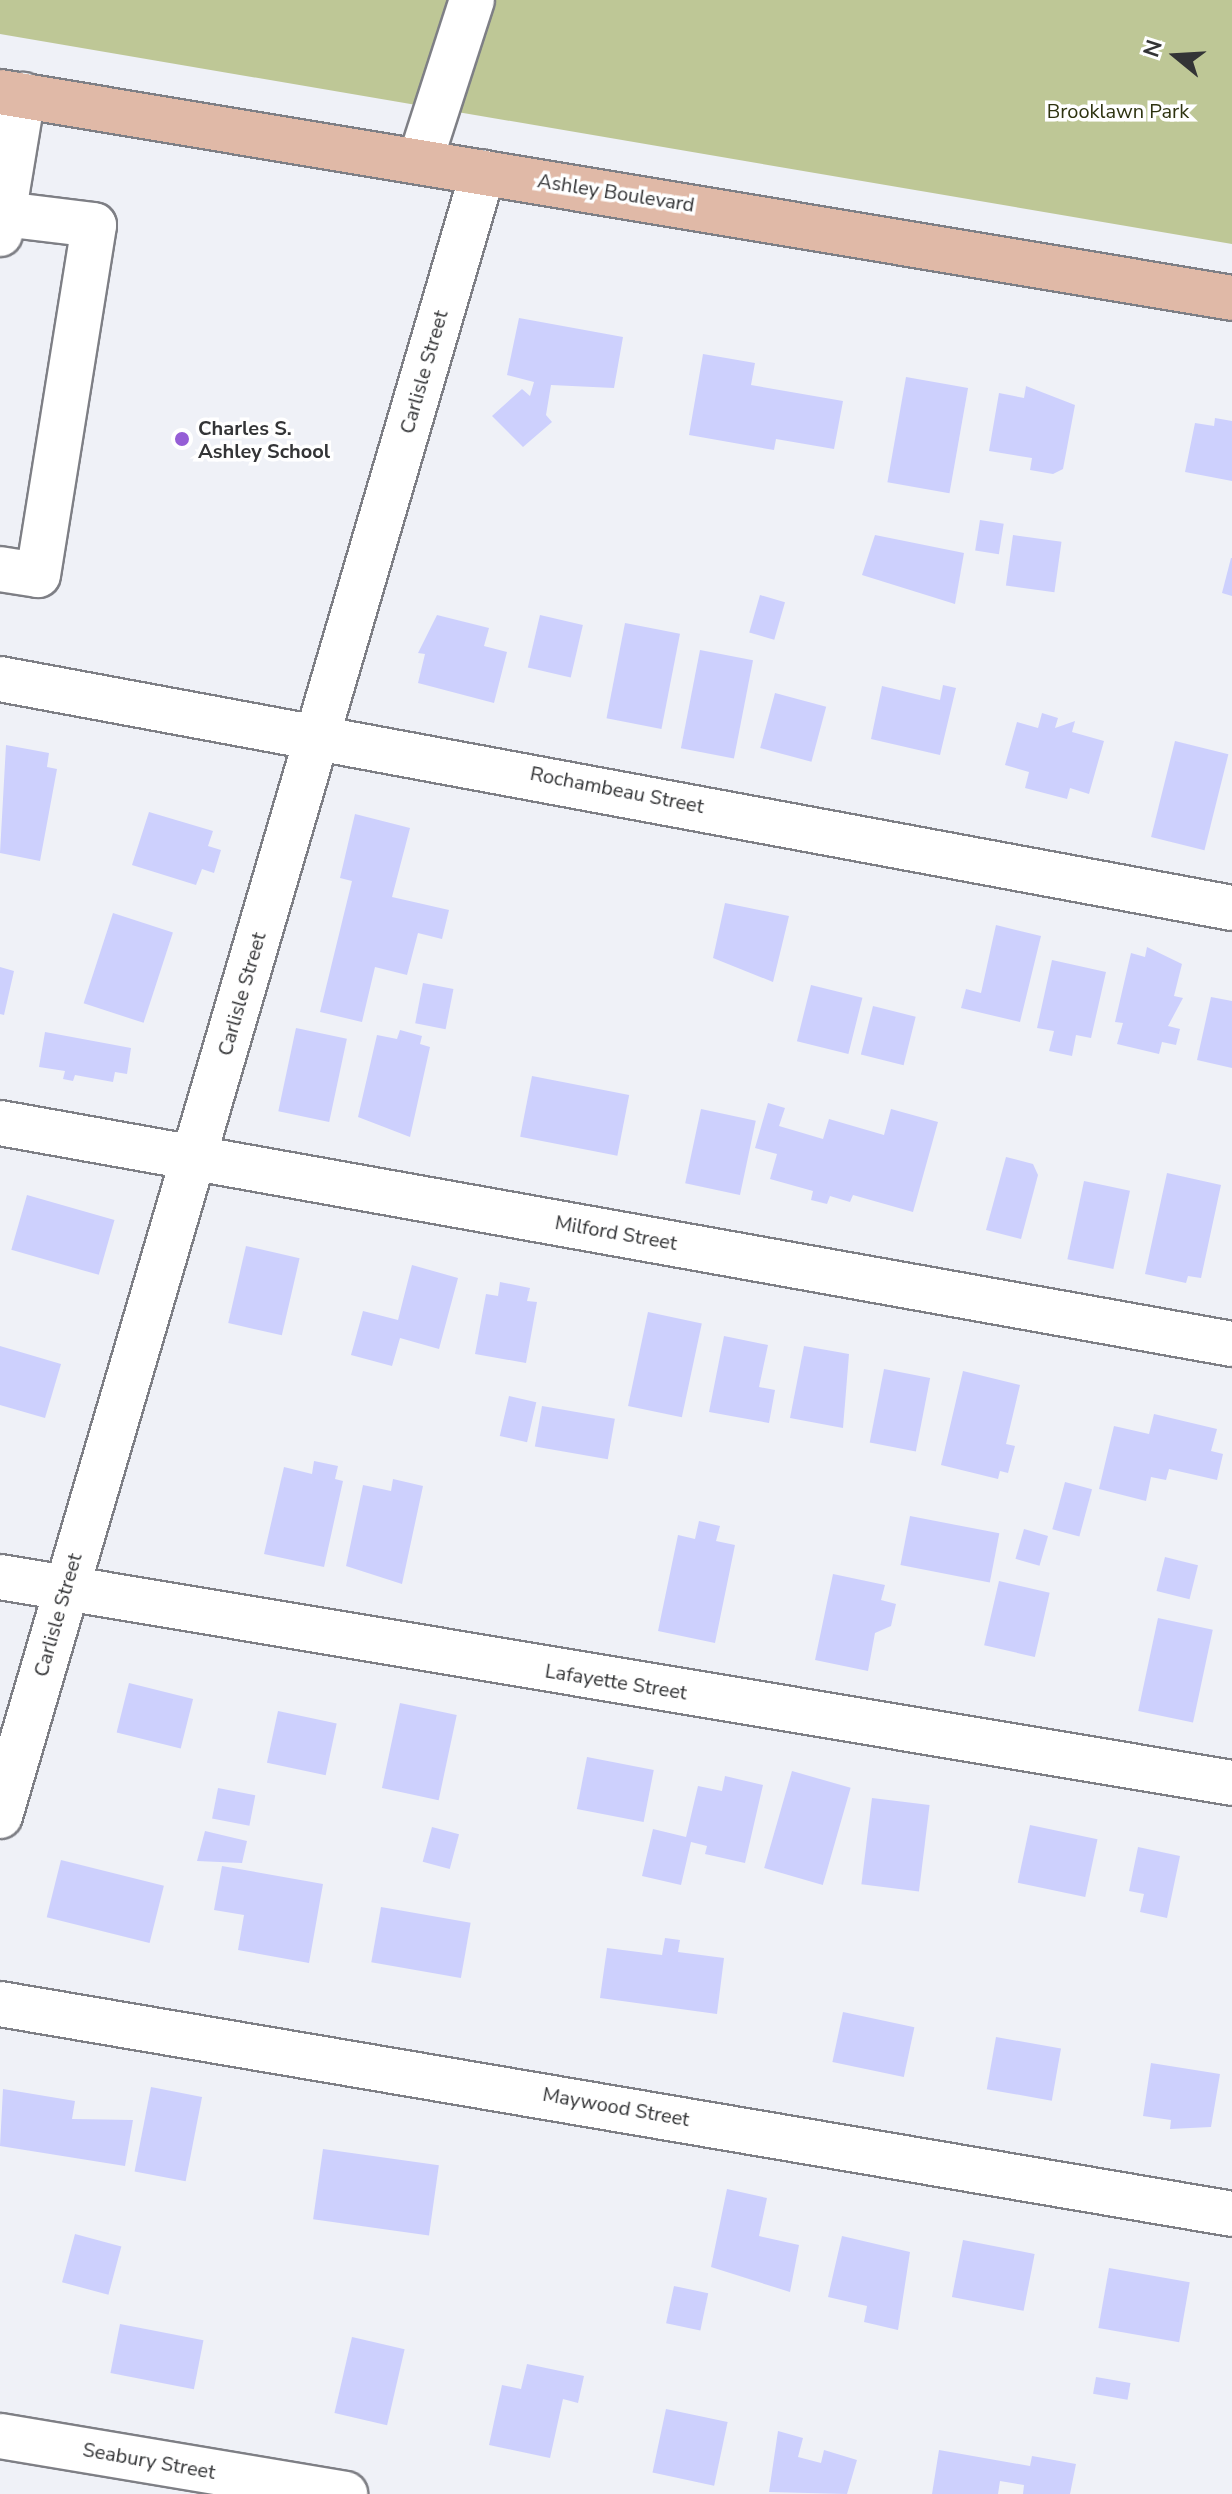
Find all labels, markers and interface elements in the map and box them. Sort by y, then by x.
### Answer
north arrow [1136,16,1216,96]
text: N [1136,36,1170,61]
park label: Brooklawn Park [1047,99,1189,123]
street label: Ashley Boulevard [536,169,696,217]
street label: Carlisle Street [395,308,453,436]
place label: Charles S. Ashley School [198,416,330,463]
marker: Charles S. Ashley School [173,430,191,448]
street label: Rochambeau Street [528,761,706,819]
street label: Carlisle Street [213,930,271,1058]
street label: Milford Street [553,1210,679,1256]
street label: Carlisle Street [29,1551,87,1679]
street label: Lafayette Street [543,1659,689,1705]
street label: Maywood Street [541,2082,691,2132]
street label: Seabury Street [81,2438,217,2484]

